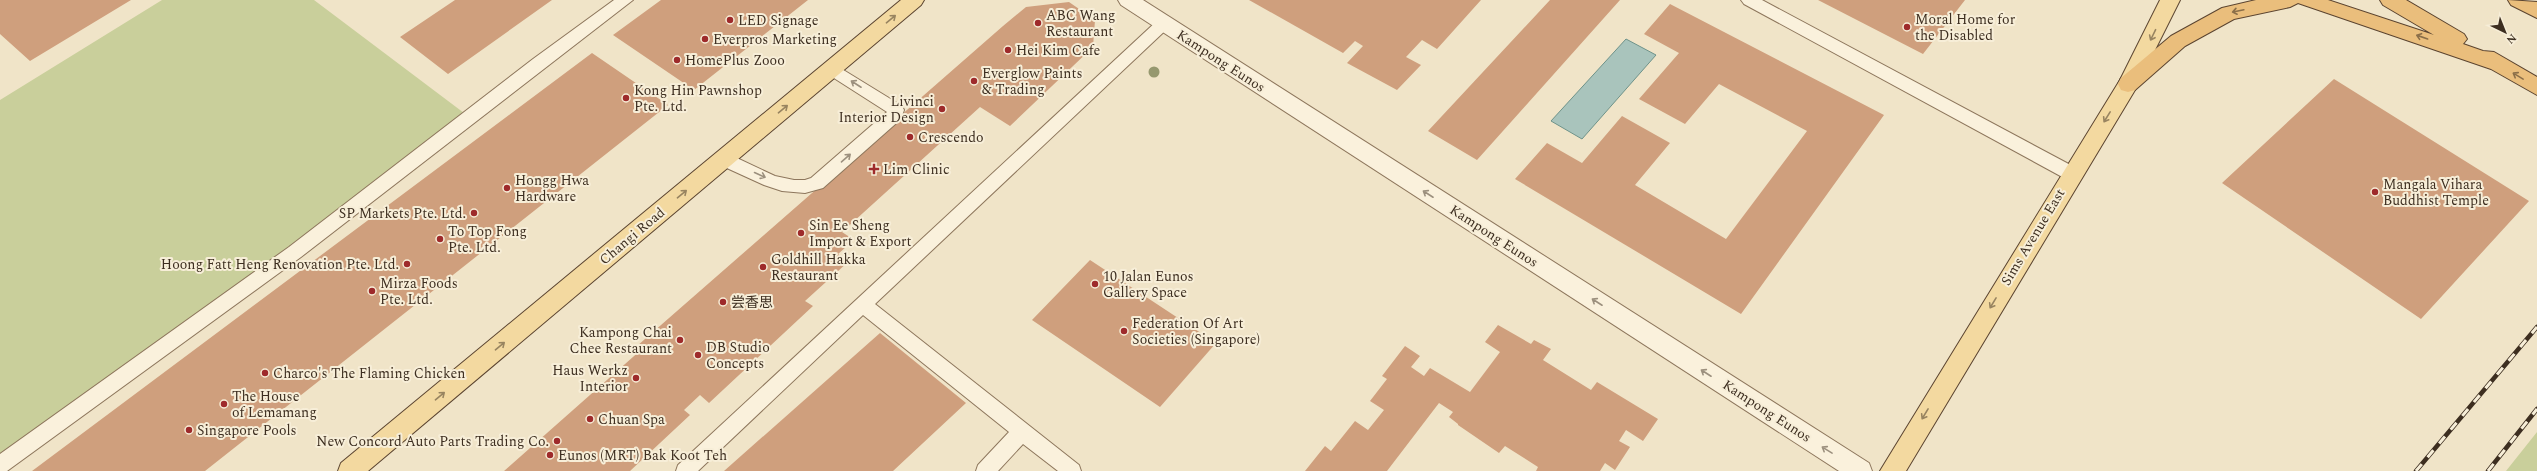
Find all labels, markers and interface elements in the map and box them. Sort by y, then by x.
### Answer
place label: ABC Wang Restaurant [1046,5,1115,42]
one-way arrow [2232,7,2245,15]
place label: Moral Home for the Disabled [1915,9,2016,46]
place label: LED Signage [738,10,819,31]
north arrow [2485,12,2525,52]
one-way arrow [886,14,897,23]
marker: LED Signage [725,15,735,25]
marker: ABC Wang Restaurant [1033,18,1043,28]
marker: Moral Home for the Disabled [1902,22,1912,32]
street label: Kampong Eunos [1172,24,1270,98]
place label: Everpros Marketing [713,29,837,50]
one-way arrow [2148,29,2156,41]
text: N [2502,30,2521,48]
one-way arrow [2417,33,2429,41]
marker: Everpros Marketing [700,34,710,44]
place label: Hei Kim Cafe [1016,40,1101,61]
marker: Hei Kim Cafe [1003,45,1013,55]
place label: HomePlus Zooo [685,50,785,71]
marker: HomePlus Zooo [672,55,682,65]
place label: Everglow Paints & Trading [982,63,1082,100]
one-way arrow [2512,71,2524,79]
marker: Everglow Paints & Trading [969,76,979,86]
place label: Kong Hin Pawnshop Pte. Ltd. [634,80,762,117]
one-way arrow [851,80,862,88]
place label: Livinci Interior Design [838,91,934,128]
marker: Kong Hin Pawnshop Pte. Ltd. [621,93,631,103]
marker: Livinci Interior Design [937,104,947,114]
one-way arrow [778,105,789,114]
one-way arrow [2103,111,2111,123]
place label: Crescendo [918,127,984,148]
marker: Crescendo [905,132,915,142]
one-way arrow [841,153,851,162]
place label: Lim Clinic [883,159,950,180]
marker: Lim Clinic [868,163,880,175]
place label: Hongg Hwa Hardware [515,170,589,207]
one-way arrow [753,172,765,179]
place label: Mangala Vihara Buddhist Temple [2383,174,2489,211]
marker: Hongg Hwa Hardware [502,183,512,193]
street label: Sims Avenue East [1996,184,2070,290]
marker: Mangala Vihara Buddhist Temple [2370,187,2380,197]
one-way arrow [676,190,687,199]
one-way arrow [1423,190,1434,198]
street label: Kampong Eunos [1445,199,1543,273]
street label: Changi Road [595,202,670,270]
place label: SP Markets Pte. Ltd. [339,203,466,224]
marker: SP Markets Pte. Ltd. [469,208,479,218]
place label: Sin Ee Sheng Import & Export [809,215,912,252]
place label: To Top Fong Pte. Ltd. [448,221,527,258]
marker: Sin Ee Sheng Import & Export [796,228,806,238]
marker: To Top Fong Pte. Ltd. [435,234,445,244]
place label: Goldhill Hakka Restaurant [771,249,866,286]
place label: Hoong Fatt Heng Renovation Pte. Ltd. [161,254,399,275]
marker: Hoong Fatt Heng Renovation Pte. Ltd. [402,259,412,269]
marker: Goldhill Hakka Restaurant [758,262,768,272]
place label: 10 Jalan Eunos Gallery Space [1103,266,1194,303]
place label: Mirza Foods Pte. Ltd. [380,273,458,310]
marker: 10 Jalan Eunos Gallery Space [1090,279,1100,289]
marker: Mirza Foods Pte. Ltd. [367,286,377,296]
place label: 尝香思 [731,292,773,313]
marker: 尝香思 [718,297,728,307]
one-way arrow [1989,297,1997,309]
one-way arrow [1591,298,1603,306]
place label: Federation Of Art Societies (Singapore) [1132,313,1260,350]
place label: Kampong Chai Chee Restaurant [569,322,672,359]
marker: Federation Of Art Societies (Singapore) [1119,326,1129,336]
marker: Kampong Chai Chee Restaurant [675,335,685,345]
place label: DB Studio Concepts [706,337,770,374]
one-way arrow [495,341,505,350]
marker: DB Studio Concepts [693,350,703,360]
place label: Haus Werkz Interior [552,360,628,397]
place label: Charco's The Flaming Chicken [273,363,465,384]
marker: Charco's The Flaming Chicken [260,368,270,378]
one-way arrow [1700,368,1712,376]
marker: Haus Werkz Interior [631,373,641,383]
street label: Kampong Eunos [1718,374,1816,448]
place label: The House of Lemamang [232,386,317,423]
one-way arrow [435,391,446,400]
marker: The House of Lemamang [219,399,229,409]
one-way arrow [1921,408,1929,420]
place label: Chuan Spa [598,409,665,430]
marker: Chuan Spa [585,414,595,424]
place label: Singapore Pools [197,420,297,441]
marker: Singapore Pools [184,425,194,435]
place label: New Concord Auto Parts Trading Co. [316,431,549,452]
marker: New Concord Auto Parts Trading Co. [552,436,562,446]
place label: Eunos (MRT) Bak Koot Teh [558,445,727,466]
one-way arrow [1822,446,1833,454]
marker: Eunos (MRT) Bak Koot Teh [545,450,555,460]

